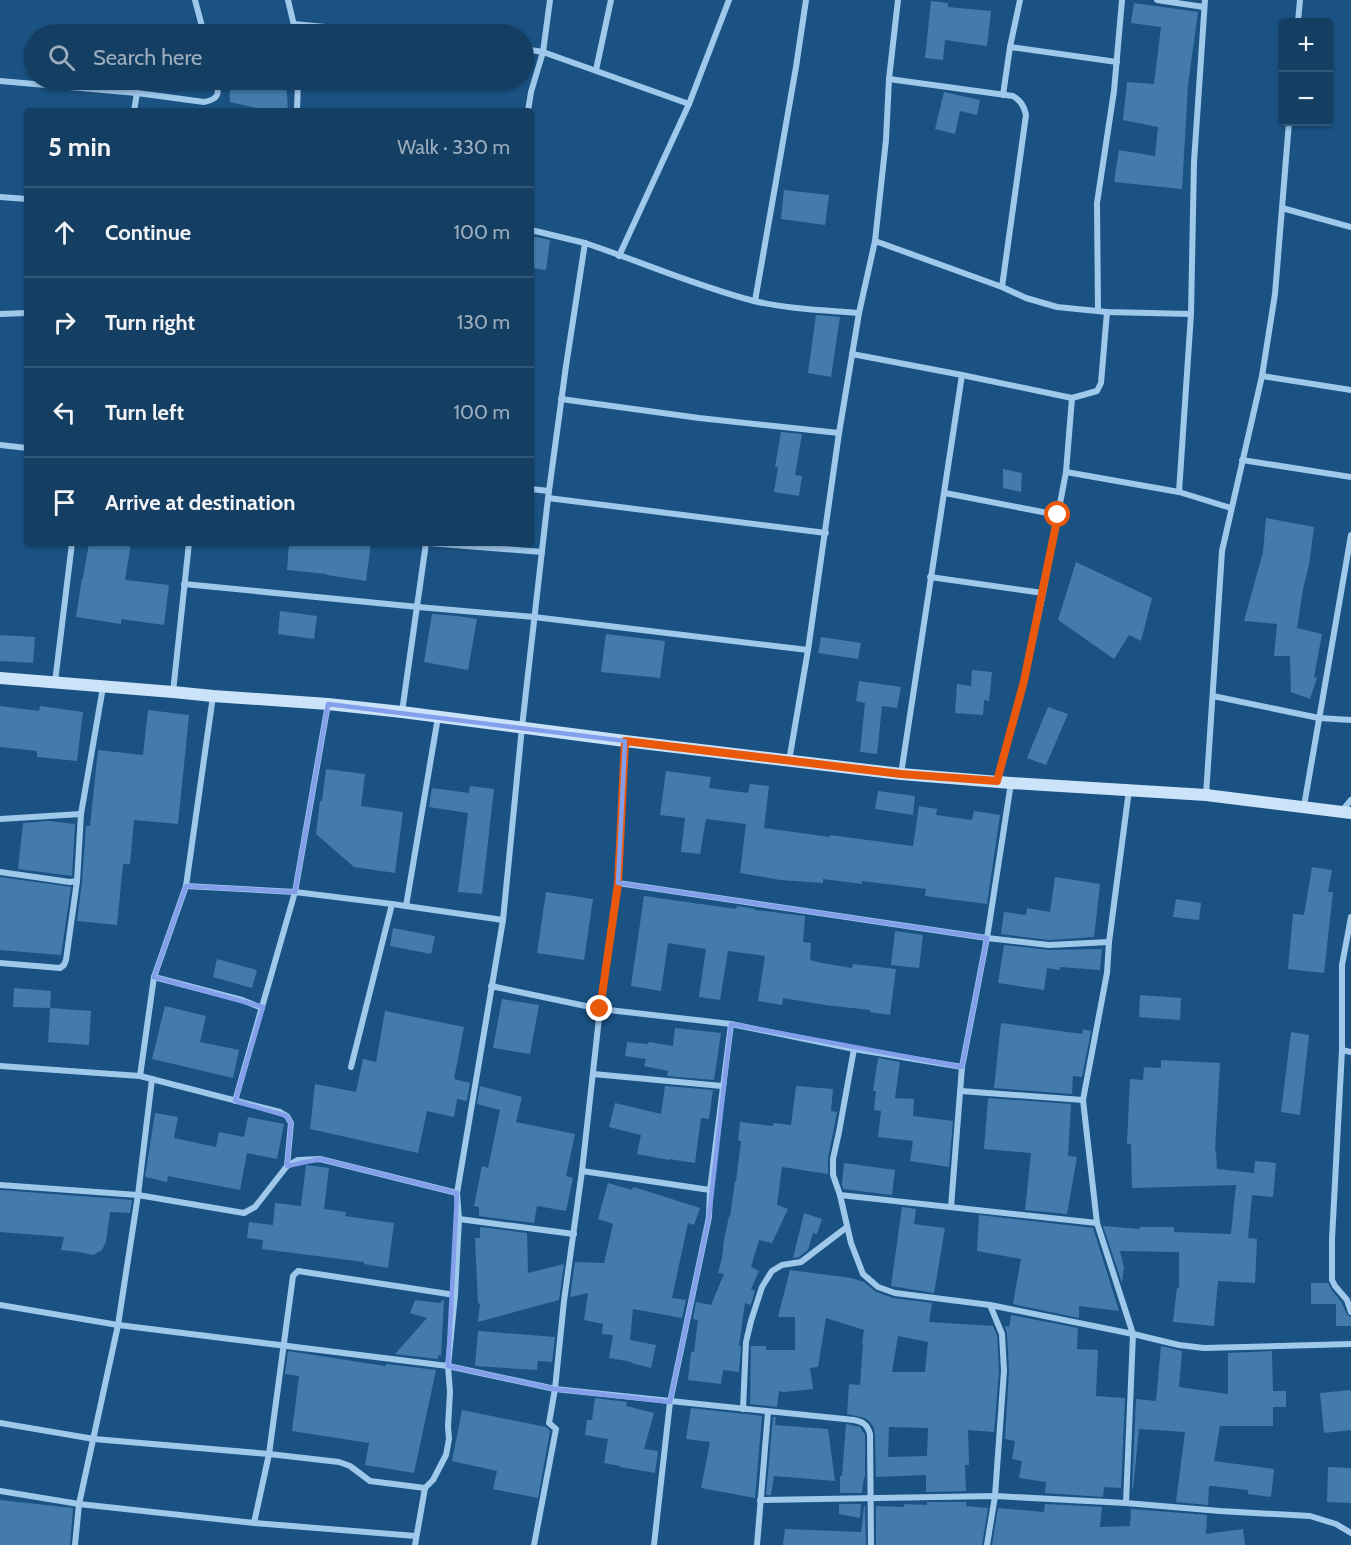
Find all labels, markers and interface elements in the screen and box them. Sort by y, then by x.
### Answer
map controls [1279,18,1333,126]
button: + [1279,18,1333,72]
search box [24,24,534,90]
icon: search [45,41,78,74]
text: Search here [93,44,202,71]
button: − [1279,72,1333,126]
text: 5 min [48,131,111,163]
text: Walk · 330 m [397,135,510,159]
icon: ahead [48,216,81,249]
text: Continue [105,219,191,246]
text: 100 m [454,220,510,244]
icon: right [48,306,81,339]
text: Turn right [105,309,195,336]
text: 130 m [457,310,510,334]
icon: left [48,396,81,429]
text: Turn left [105,399,184,426]
text: 100 m [454,400,510,424]
icon: arrive [48,486,81,519]
text: Arrive at destination [105,489,295,516]
route start [1044,501,1070,527]
route end [586,995,612,1021]

